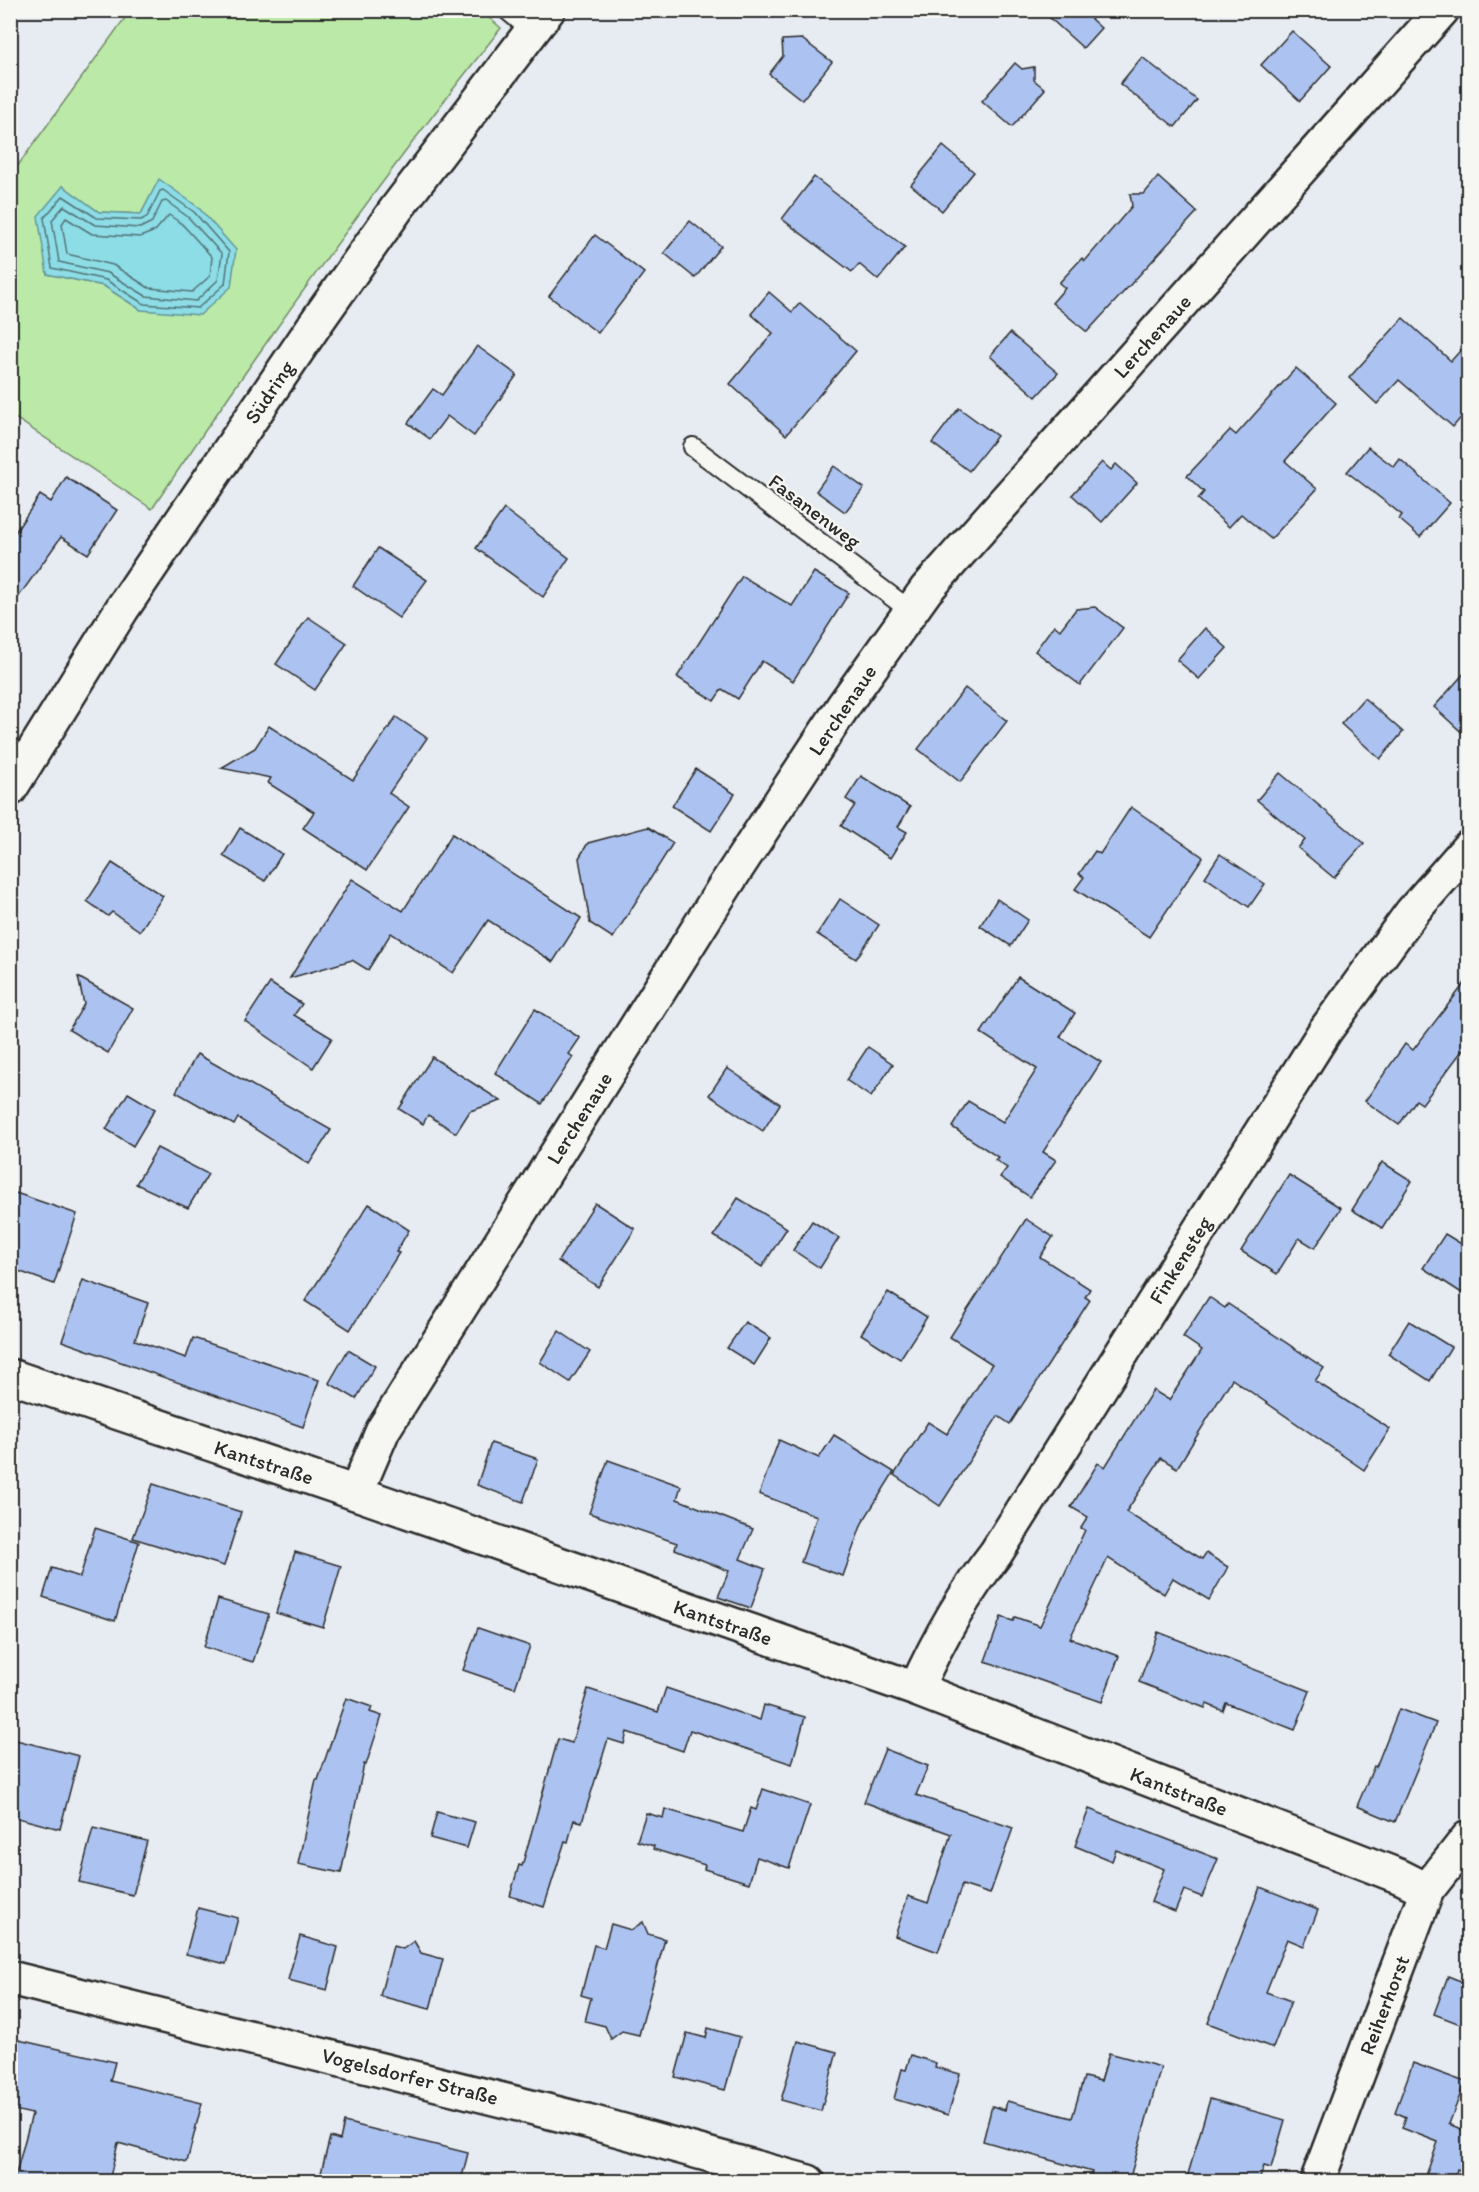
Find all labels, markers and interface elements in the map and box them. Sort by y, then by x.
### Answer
street label: Lerchenaue [1108,289,1196,383]
street label: Südring [239,355,299,428]
street label: Fasanenweg [764,468,866,554]
street label: Lerchenaue [803,660,881,760]
street label: Lerchenaue [541,1067,617,1169]
street label: Finkensteg [1143,1211,1217,1308]
street label: Kantstraße [211,1434,317,1490]
street label: Kantstraße [670,1593,776,1651]
street label: Kantstraße [1127,1761,1231,1821]
street label: Reiherhorst [1354,1952,1414,2058]
street label: Vogelsdorfer Straße [319,2042,501,2110]

